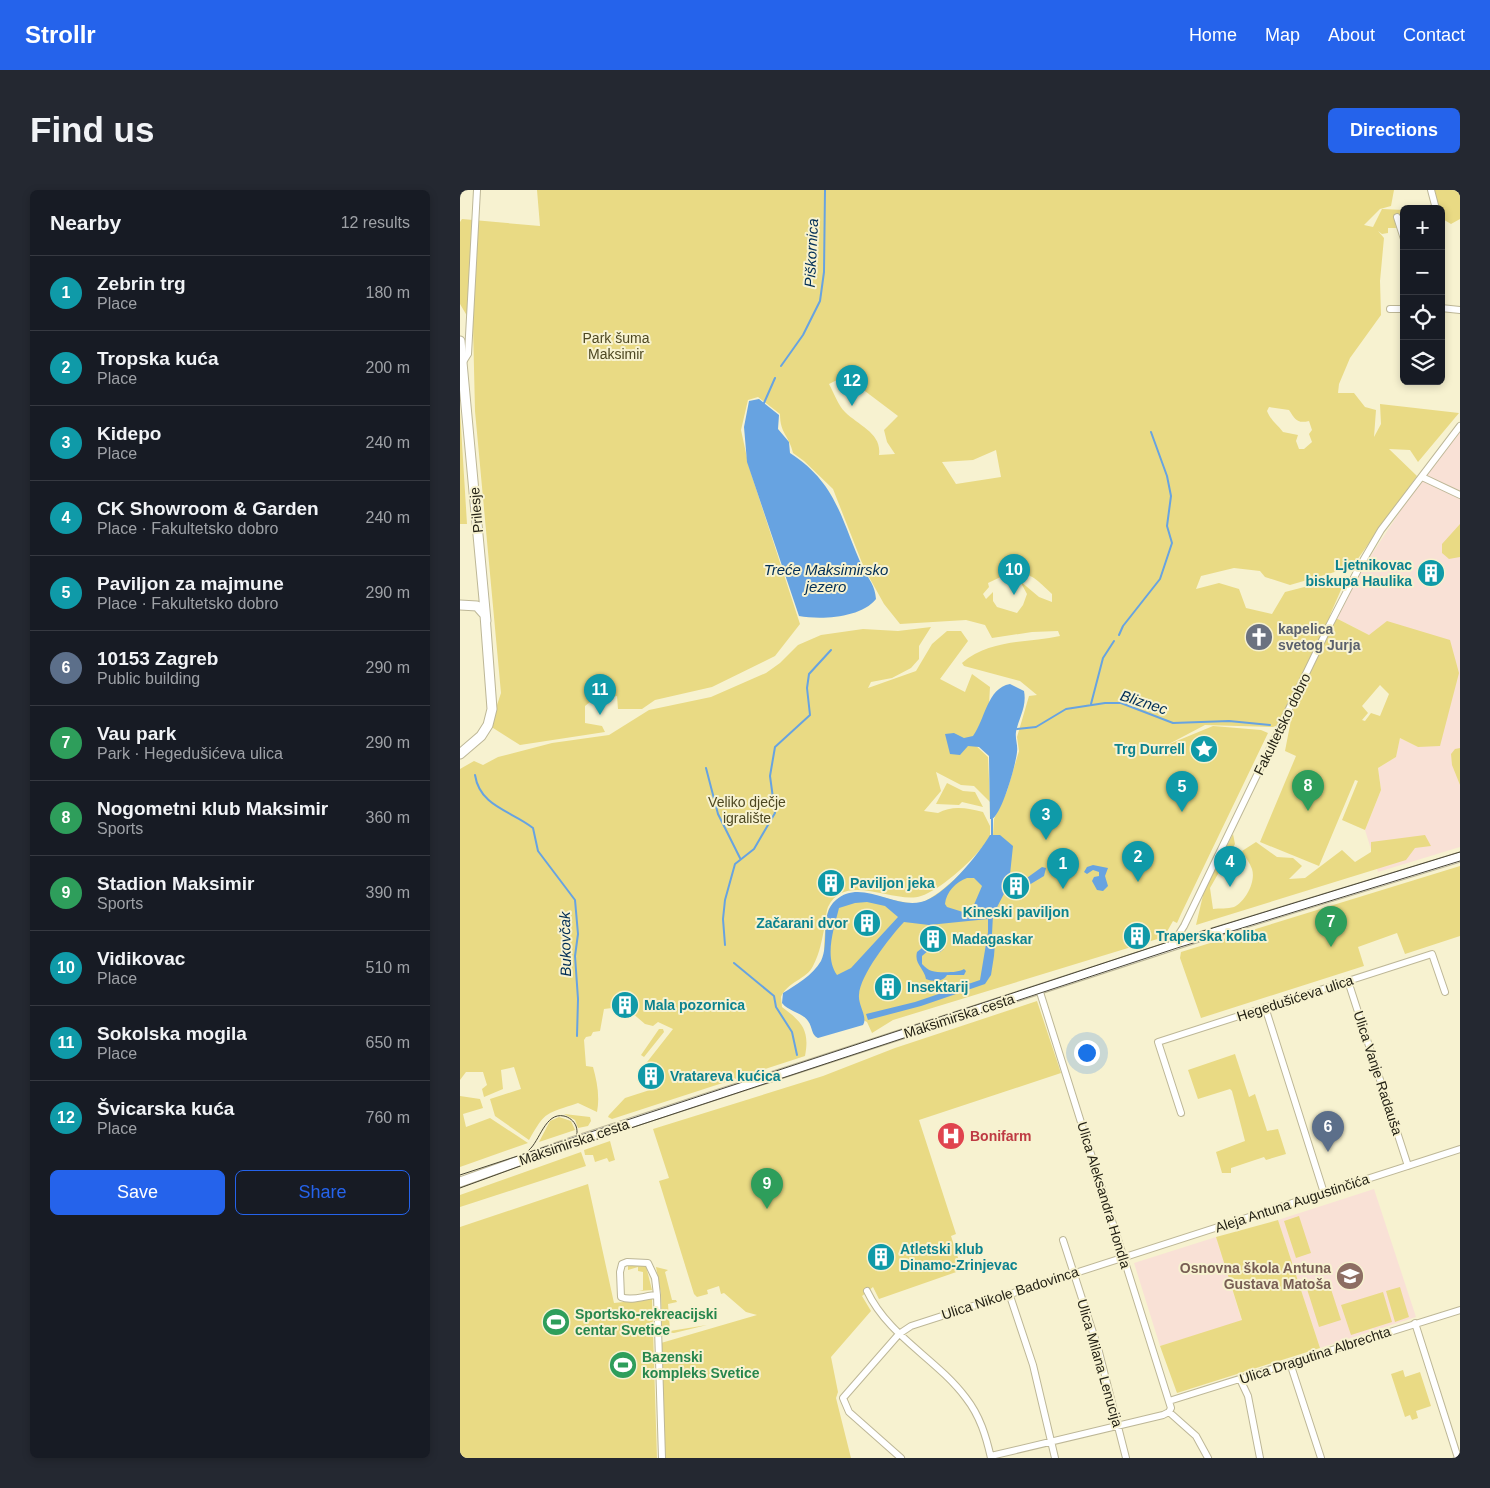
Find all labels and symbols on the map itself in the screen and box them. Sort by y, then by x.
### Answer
water label: Piškornica [801,218,821,288]
park label: Park šuma Maksimir [583,330,650,362]
pin: 12 [836,365,868,406]
street label: Prilesje [466,486,486,534]
pin: 10 [998,554,1030,595]
place label: Ljetnikovac biskupa Haulika [1305,557,1412,589]
building icon: Ljetnikovac biskupa Haulika [1416,558,1446,588]
water label: Treće Maksimirsko jezero [764,561,888,595]
place label: kapelica svetog Jurja [1278,621,1361,653]
church icon: kapelica svetog Jurja [1244,622,1274,652]
street label: Fakultetsko dobro [1250,670,1314,778]
pin: 11 [584,674,616,715]
water label: Bliznec [1118,686,1170,718]
place icon: Trg Durrell [1189,734,1219,764]
place label: Trg Durrell [1114,741,1185,757]
pin: 8 [1292,770,1324,811]
pin: 5 [1166,771,1198,812]
park label: Veliko dječje igralište [708,794,786,826]
pin: 3 [1030,799,1062,840]
pin: 2 [1122,841,1154,882]
pin: 4 [1214,846,1246,887]
pin: 1 [1047,848,1079,889]
building icon: Paviljon jeka [816,868,846,898]
building icon: Kineski paviljon [1001,871,1031,901]
place label: Paviljon jeka [850,875,935,891]
place label: Kineski paviljon [963,904,1069,920]
pin: 7 [1315,906,1347,947]
building icon: Začarani dvor [852,908,882,938]
water label: Bukovčak [556,910,574,977]
place label: Začarani dvor [756,915,849,931]
building icon: Traperska koliba [1122,921,1152,951]
building icon: Madagaskar [918,924,948,954]
place label: Traperska koliba [1156,928,1267,944]
place label: Madagaskar [952,931,1033,947]
building icon: Insektarij [873,972,903,1002]
street label: Hegedušićeva ulica [1235,972,1355,1024]
place label: Insektarij [907,979,968,995]
building icon: Mala pozornica [610,990,640,1020]
street label: Maksimirska cesta [902,991,1016,1041]
place label: Mala pozornica [644,997,745,1013]
street label: Ulica Vanje Radauša [1350,1009,1406,1137]
your location [1074,1040,1100,1066]
building icon: Vratareva kućica [636,1061,666,1091]
place label: Vratareva kućica [670,1068,781,1084]
pin: 6 [1312,1111,1344,1152]
street label: Maksimirska cesta [517,1116,631,1168]
street label: Ulica Aleksandra Hondla [1074,1120,1134,1270]
hospital icon: Bonifarm [936,1121,966,1151]
place label: Bonifarm [970,1128,1031,1144]
pin: 9 [751,1168,783,1209]
street label: Aleja Antuna Augustinčića [1213,1170,1371,1236]
place label: Atletski klub Dinamo-Zrinjevac [900,1241,1018,1273]
building icon: Atletski klub Dinamo-Zrinjevac [866,1242,896,1272]
place label: Osnovna škola Antuna Gustava Matoša [1180,1260,1331,1292]
school or university icon: Osnovna škola Antuna Gustava Matoša [1335,1261,1365,1291]
street label: Ulica Nikole Badovinca [939,1263,1081,1323]
street label: Ulica Milana Lenucija [1074,1297,1126,1429]
place label: Sportsko-rekreacijski centar Svetice [575,1306,717,1338]
sports icon: Sportsko-rekreacijski centar Svetice [541,1307,571,1337]
street label: Ulica Dragutina Albrechta [1237,1323,1393,1387]
place label: Bazenski kompleks Svetice [642,1349,760,1381]
sports icon: Bazenski kompleks Svetice [608,1350,638,1380]

